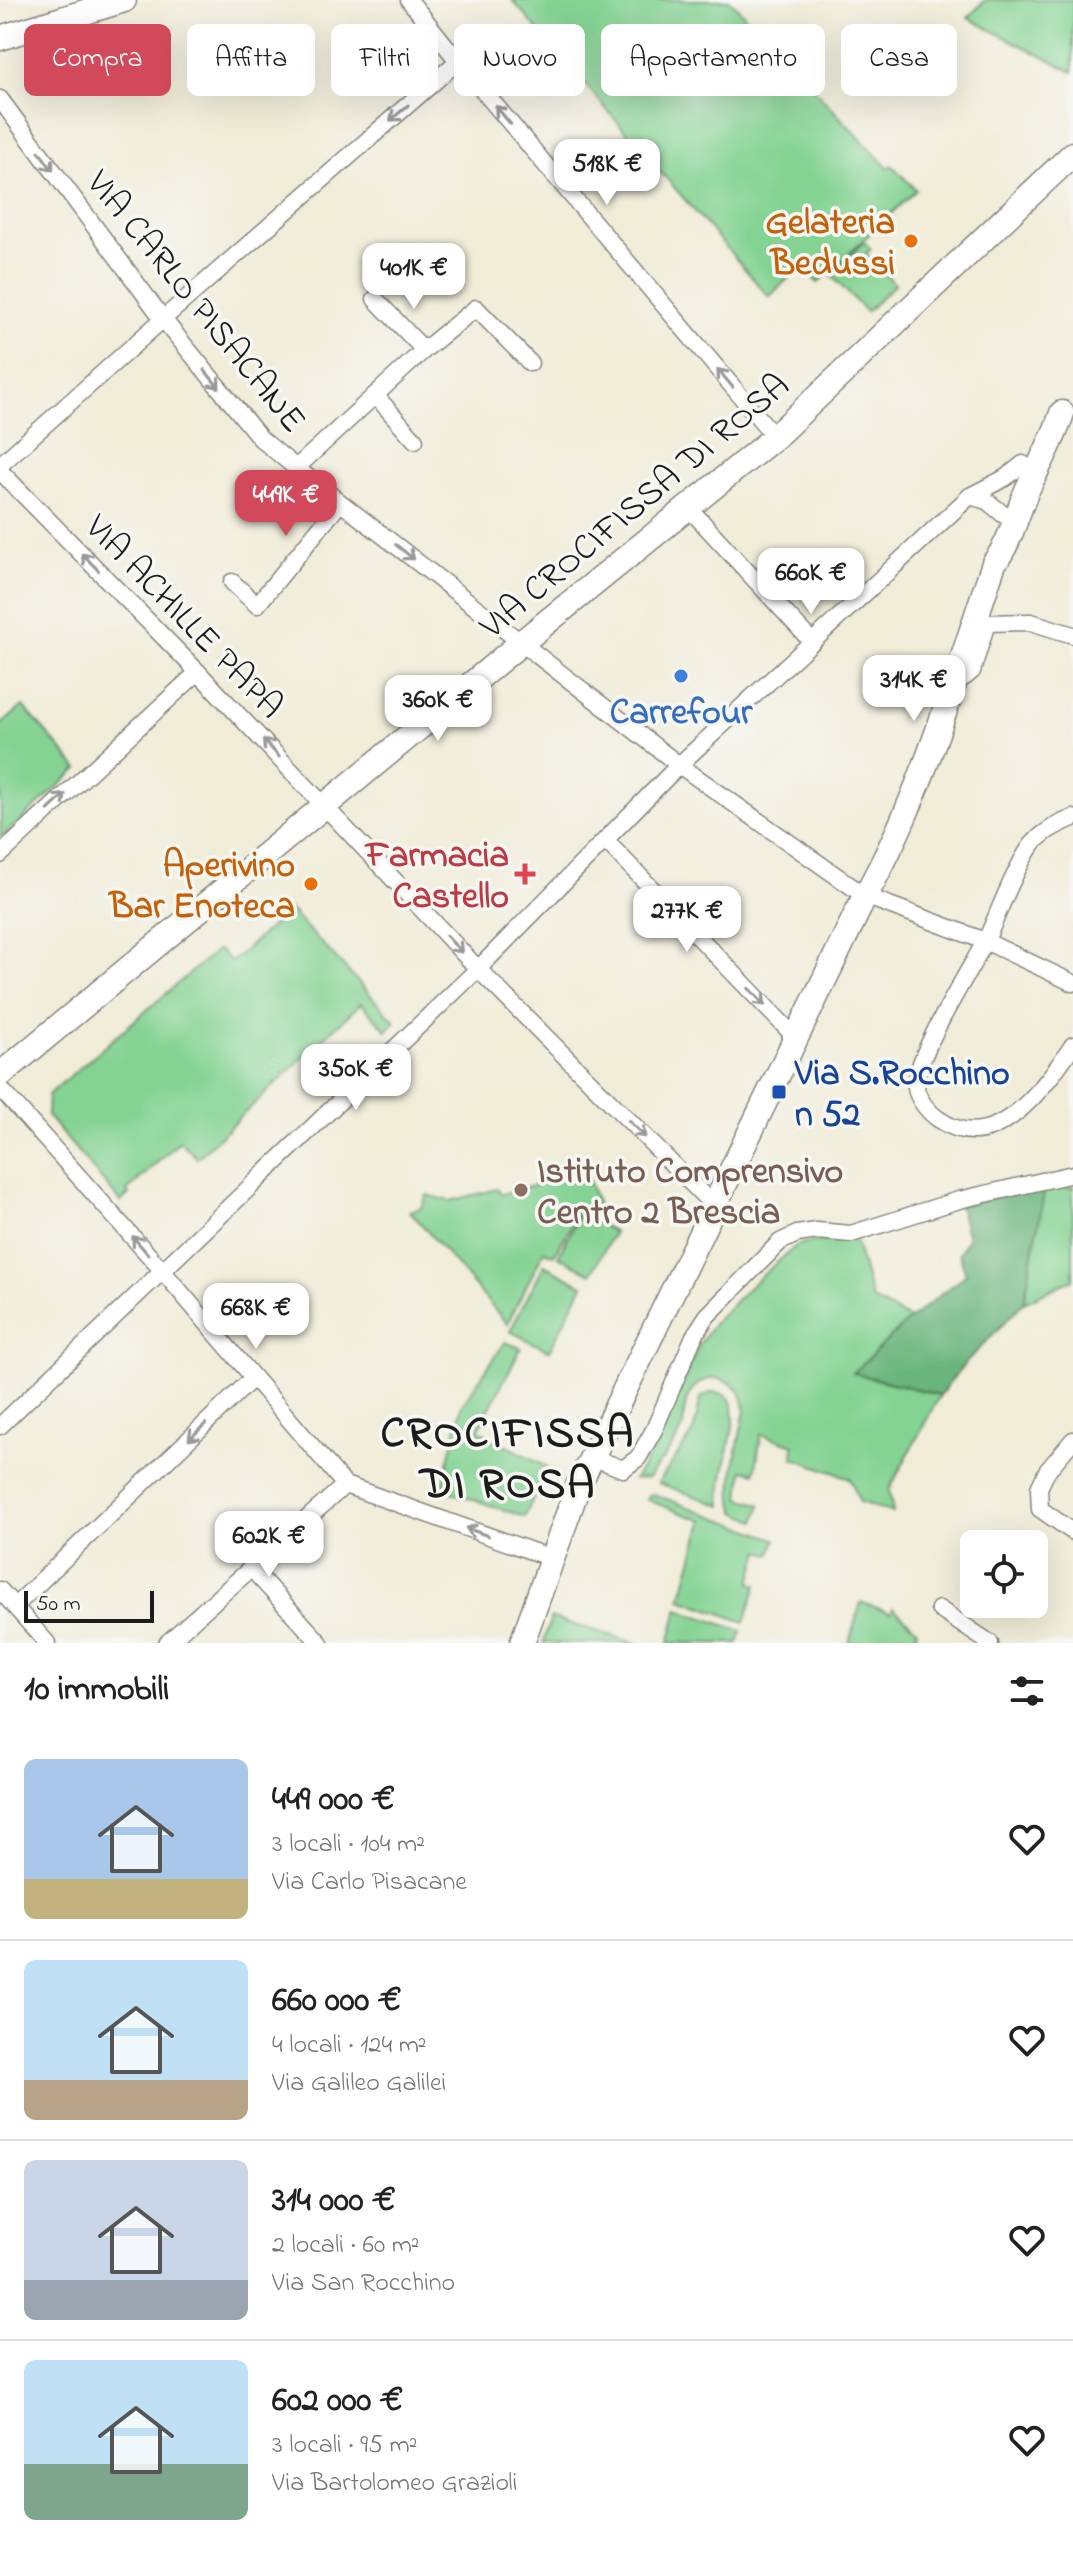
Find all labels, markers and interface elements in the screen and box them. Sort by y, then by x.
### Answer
chip: Compra [24,24,171,96]
chip: Affitta [187,24,315,96]
chip: Filtri [331,24,438,96]
chip: Nuovo [454,24,585,96]
chip: Appartamento [601,24,825,96]
chip: Casa [841,24,957,96]
one-way arrow [390,104,410,122]
one-way arrow [494,105,512,125]
pin: 518K € [542,139,672,207]
text: 518K € [572,146,642,184]
one-way arrow [38,150,55,172]
street label: VIA CARLO PISACANE [71,159,317,446]
place label: Gelateria Bedussi [766,198,895,292]
marker: Gelateria Bedussi [902,232,920,250]
pin: 401K € [349,243,479,311]
text: 401K € [380,250,448,288]
street label: VIA CROCIFISSA DI ROSA [468,362,803,654]
one-way arrow [203,368,221,389]
one-way arrow [716,368,734,388]
pin: 449K € [221,470,351,538]
text: 449K € [253,477,319,515]
street label: VIA ACHILLE PAPA [70,503,295,733]
one-way arrow [393,544,415,561]
pin: 660K € [746,548,876,616]
one-way arrow [81,553,100,572]
text: 660K € [775,555,847,593]
pin: 314K € [849,655,979,723]
text: 314K € [881,662,947,700]
marker: Carrefour [672,667,690,685]
pin: 360K € [373,675,503,743]
text: 360K € [403,682,473,720]
place label: Carrefour [610,688,753,741]
one-way arrow [263,739,281,759]
one-way arrow [47,793,67,811]
place label: Farmacia Castello [364,831,509,925]
place label: Aperivino Bar Enoteca [107,841,295,935]
marker: Farmacia Castello [516,865,534,883]
marker: Aperivino Bar Enoteca [302,875,320,893]
pin: 277K € [622,886,752,954]
text: 277K € [651,893,723,931]
one-way arrow [445,934,464,954]
one-way arrow [748,987,766,1007]
pin: 350K € [291,1044,421,1112]
place label: Via S.Rocchino n 52 [794,1049,1010,1143]
text: 350K € [319,1051,393,1089]
marker: Via S.Rocchino n 52 [770,1083,788,1101]
one-way arrow [627,1119,646,1138]
place label: Istituto Comprensivo Centro 2 Brescia [537,1147,843,1241]
marker: Istituto Comprensivo Centro 2 Brescia [512,1181,530,1199]
one-way arrow [131,1236,149,1256]
pin: 668K € [191,1283,321,1351]
text: 668K € [221,1290,291,1328]
district label: CROCIFISSA DI ROSA [381,1403,635,1518]
one-way arrow [188,1422,207,1441]
pin: 602K € [204,1511,334,1579]
text: 602K € [233,1518,305,1556]
one-way arrow [465,1524,490,1538]
map controls [960,1530,1048,1618]
button: locate [960,1530,1048,1618]
scale bar [24,1587,154,1623]
text: 50 m [36,1589,81,1621]
text: 10 immobili [24,1666,169,1716]
icon: filters [1005,1669,1049,1713]
text: 449 000 € [272,1776,395,1826]
icon: home [88,1791,184,1887]
icon: heart [1005,1817,1049,1861]
text: 3 locali · 104 m² [272,1826,425,1864]
text: Via Carlo Pisacane [272,1864,467,1902]
text: 660 000 € [272,1977,401,2027]
icon: home [88,1992,184,2088]
icon: heart [1005,2018,1049,2062]
text: 4 locali · 124 m² [272,2027,427,2065]
text: Via Galileo Galilei [272,2065,446,2103]
text: 314 000 € [272,2177,396,2227]
icon: home [88,2192,184,2288]
icon: heart [1005,2218,1049,2262]
text: 2 locali · 60 m² [272,2227,420,2265]
text: Via San Rocchino [272,2265,455,2303]
text: 602 000 € [272,2377,403,2427]
icon: home [88,2392,184,2488]
icon: heart [1005,2418,1049,2462]
text: 3 locali · 95 m² [272,2427,417,2465]
text: Via Bartolomeo Grazioli [272,2465,517,2503]

